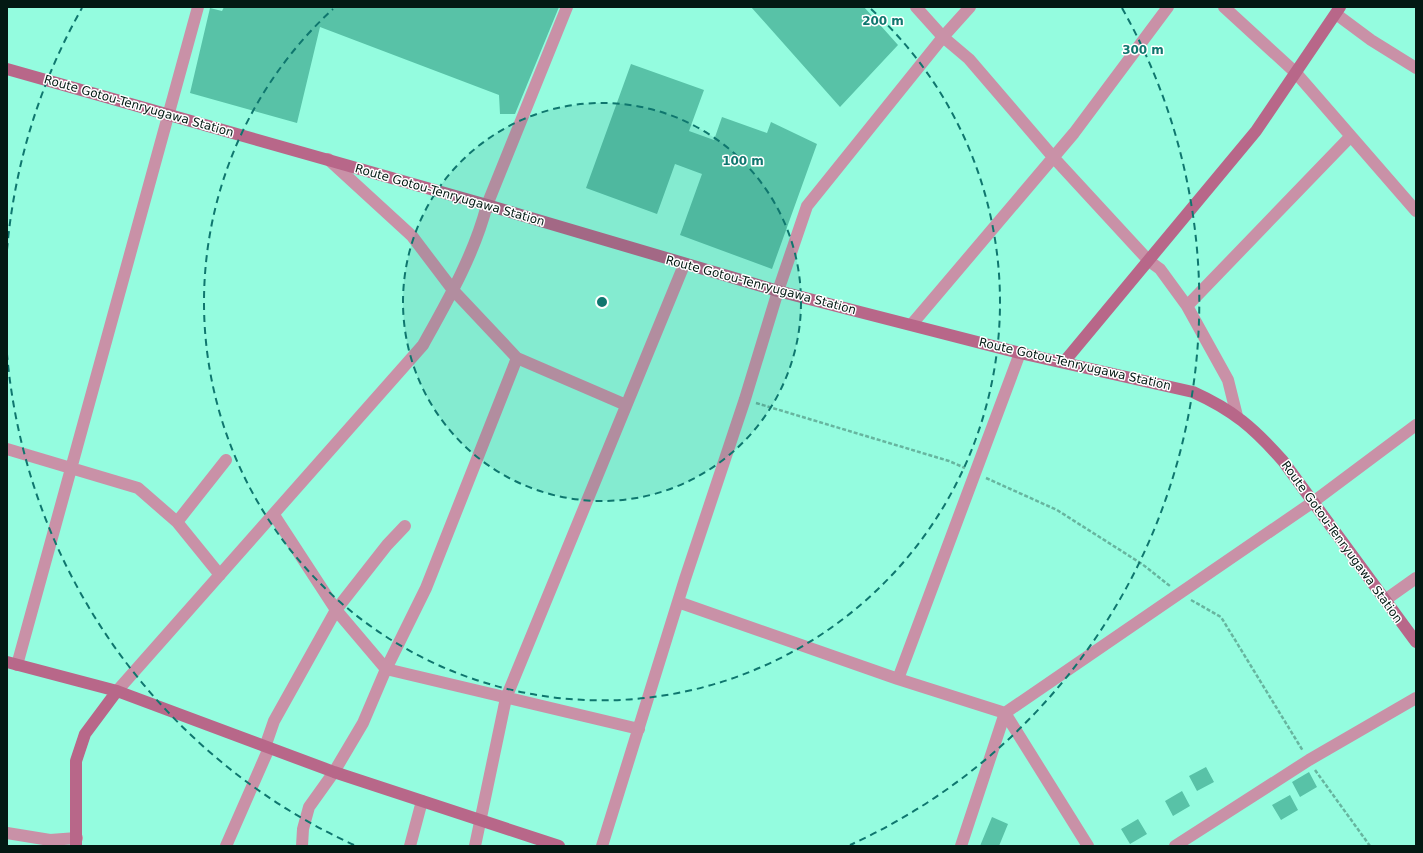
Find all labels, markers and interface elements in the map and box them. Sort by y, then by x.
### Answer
text: 200 m [862,14,904,28]
text: 300 m [1122,43,1164,57]
street label: Route Gotou-Tenryugawa Station [43,72,235,140]
text: 100 m [722,154,764,168]
street label: Route Gotou-Tenryugawa Station [354,161,546,229]
street label: Route Gotou-Tenryugawa Station [664,253,858,317]
centre of rings [595,295,609,309]
street label: Route Gotou-Tenryugawa Station [978,335,1172,393]
street label: Route Gotou-Tenryugawa Station [1279,458,1405,626]

